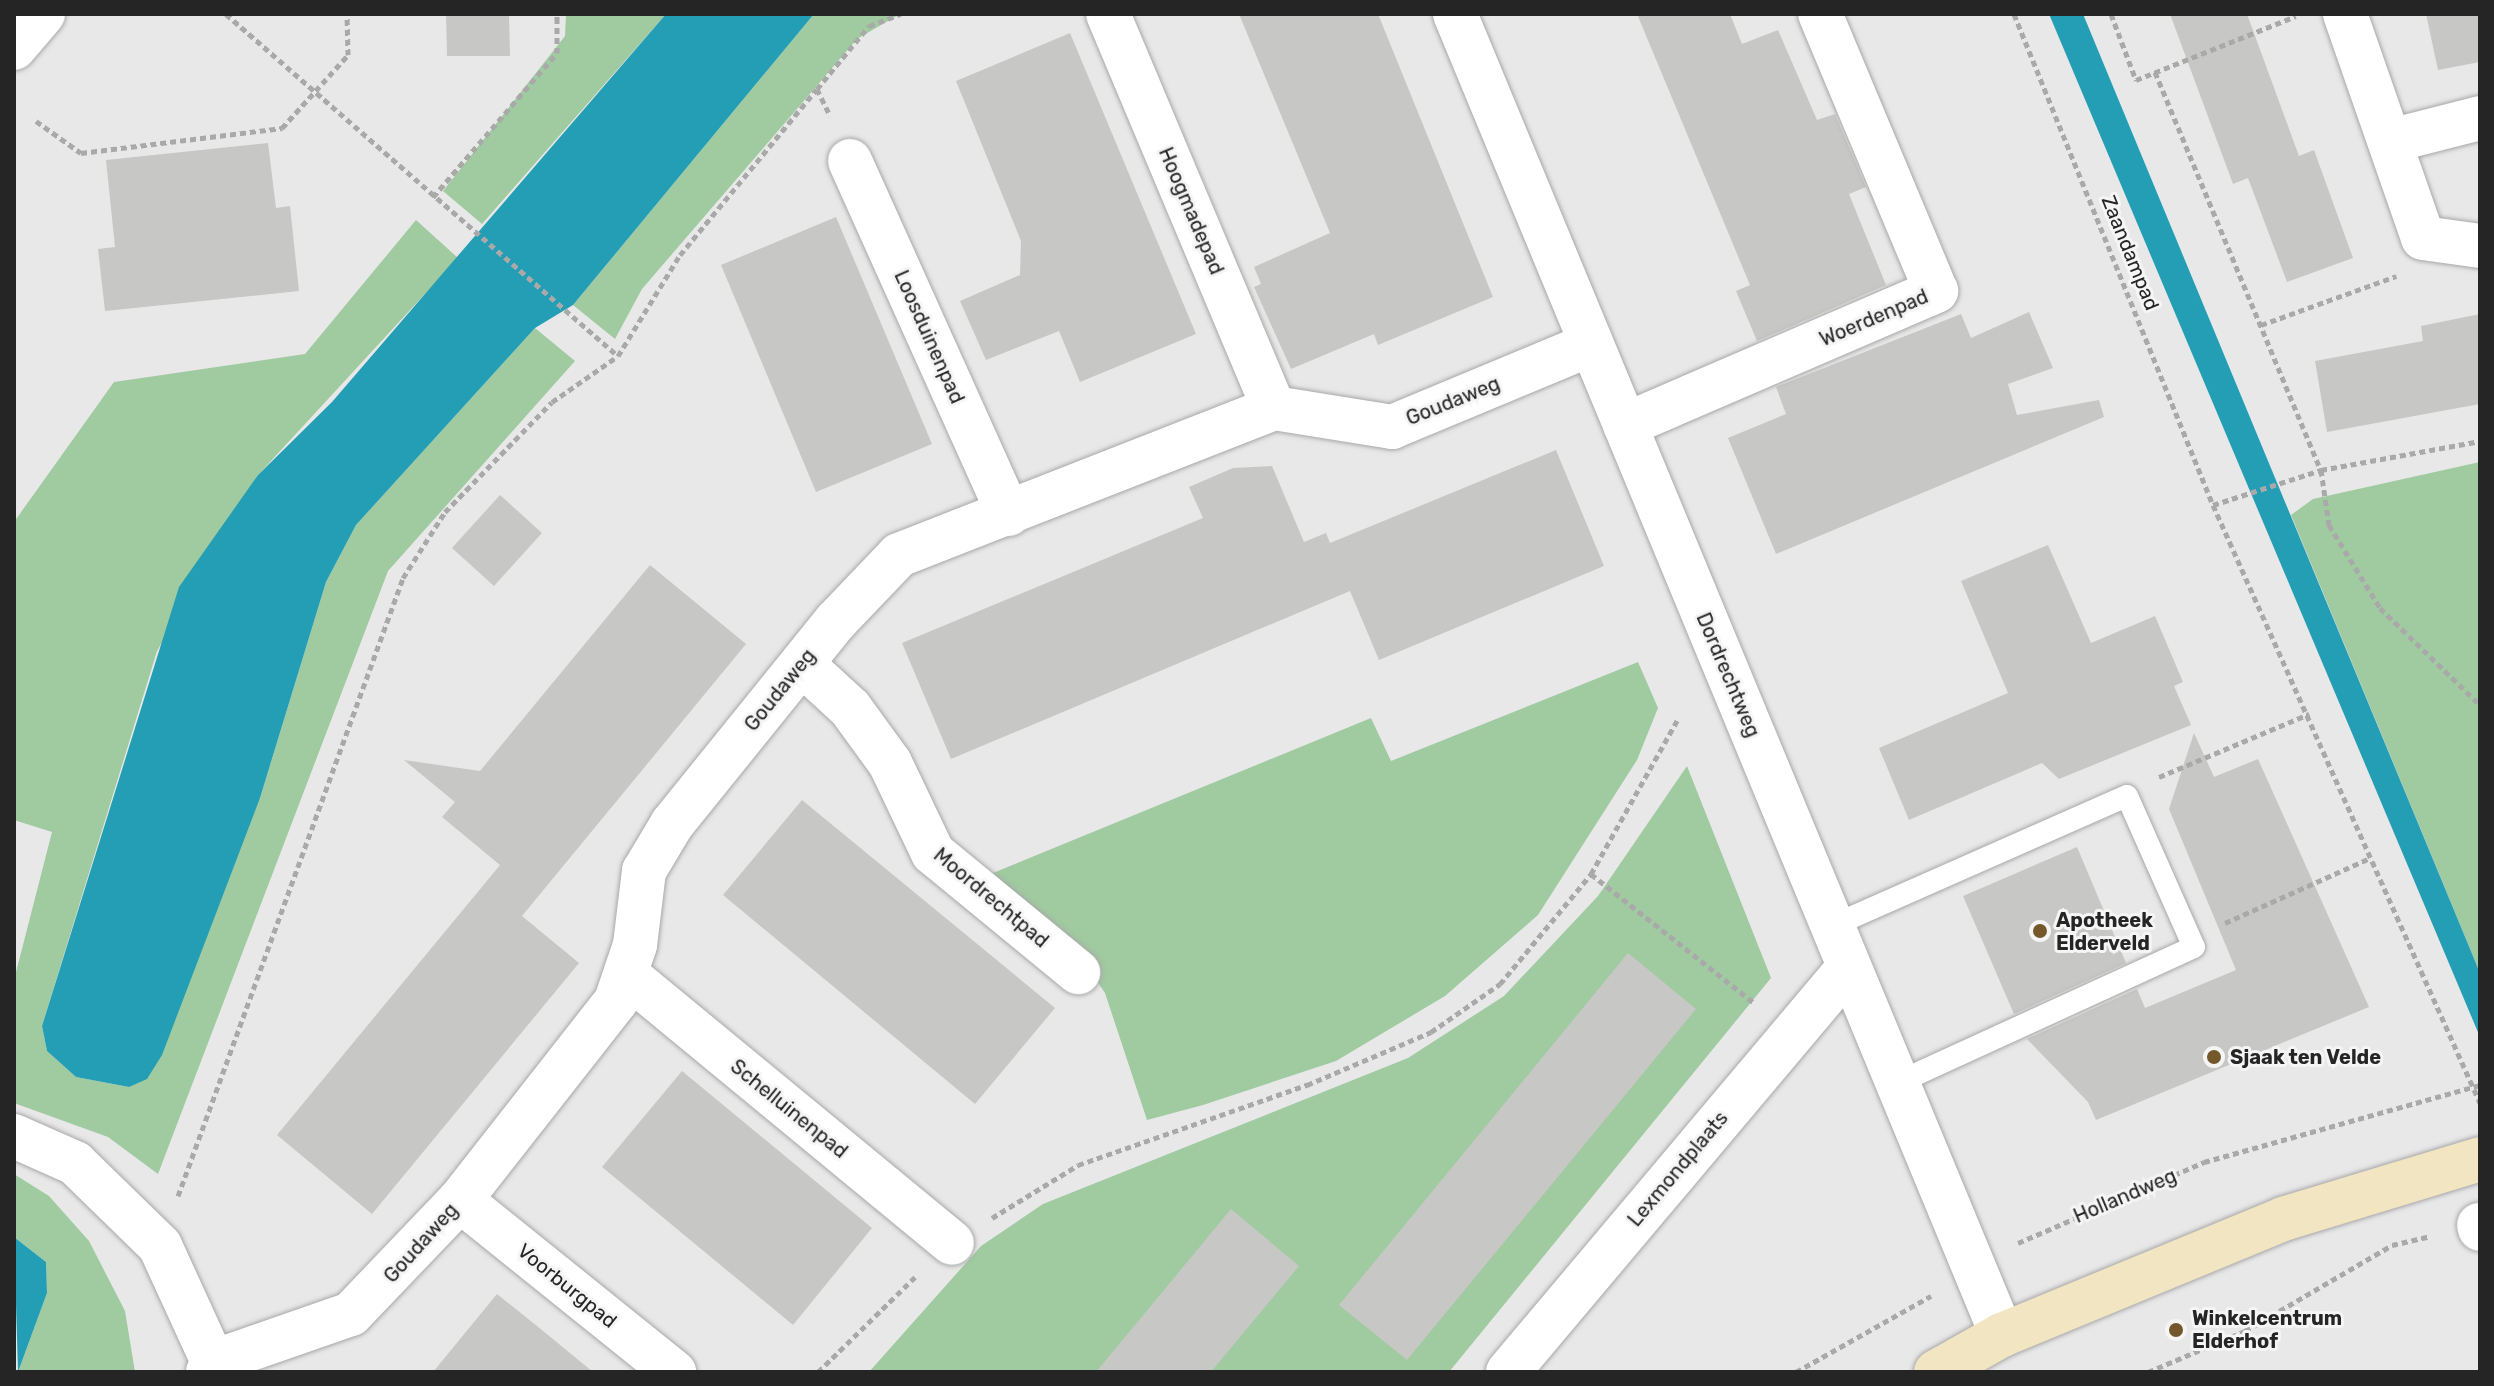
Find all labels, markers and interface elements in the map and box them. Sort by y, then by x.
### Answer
street label: Hoogmadepad [1153,144,1229,278]
street label: Zaandampad [2096,192,2164,314]
street label: Loosduinenpad [889,267,969,407]
street label: Woerdenpad [1816,284,1932,352]
street label: Goudaweg [1403,371,1503,431]
street label: Dordrechtweg [1691,609,1765,741]
street label: Goudaweg [740,644,820,736]
street label: Moordrechtpad [929,843,1053,953]
place label: Apotheek Elderveld [2056,908,2153,955]
marker: Apotheek Elderveld [2031,922,2049,940]
place label: Sjaak ten Velde [2230,1045,2382,1069]
marker: Sjaak ten Velde [2205,1048,2223,1066]
street label: Schelluinenpad [726,1054,852,1164]
street label: Lexmondplaats [1623,1107,1733,1231]
street label: Hollandweg [2070,1164,2180,1228]
street label: Goudaweg [379,1198,463,1288]
street label: Voorburgpad [513,1239,621,1333]
place label: Winkelcentrum Elderhof [2192,1306,2342,1353]
marker: Winkelcentrum Elderhof [2167,1321,2185,1339]

